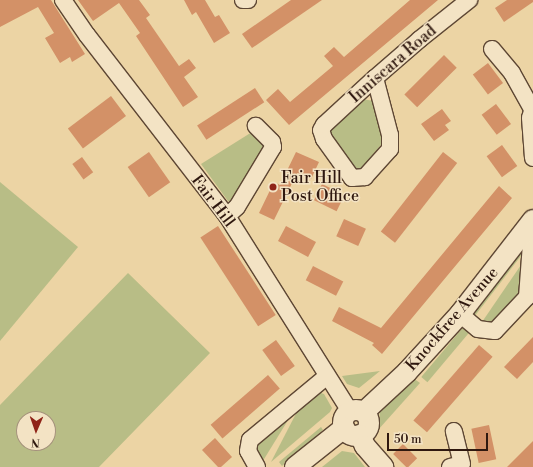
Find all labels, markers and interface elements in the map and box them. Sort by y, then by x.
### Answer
street label: Inniscara Road [346,21,440,107]
place label: Fair Hill Post Office [281,168,359,206]
street label: Fair Hill [187,171,239,231]
marker: Fair Hill Post Office [268,182,278,192]
street label: Knockfree Avenue [402,263,502,375]
north arrow [16,411,56,451]
scale bar [389,425,490,451]
text: 50 m [394,432,422,447]
text: N [31,435,40,449]

